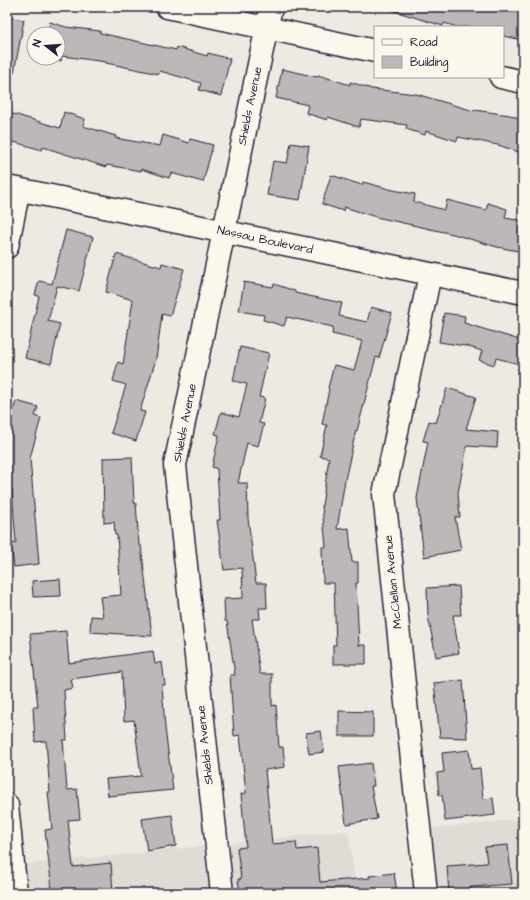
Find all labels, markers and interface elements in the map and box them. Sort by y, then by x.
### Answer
north arrow [26,26,66,66]
legend [374,26,504,78]
text: Road [410,34,438,51]
text: N [29,38,45,49]
text: Building [410,54,448,72]
street label: Shields Avenue [233,65,267,147]
street label: Nassau Boulevard [216,222,314,258]
street label: Shields Avenue [169,382,201,464]
street label: McClellan Avenue [380,534,406,630]
street label: Shields Avenue [192,704,218,786]

